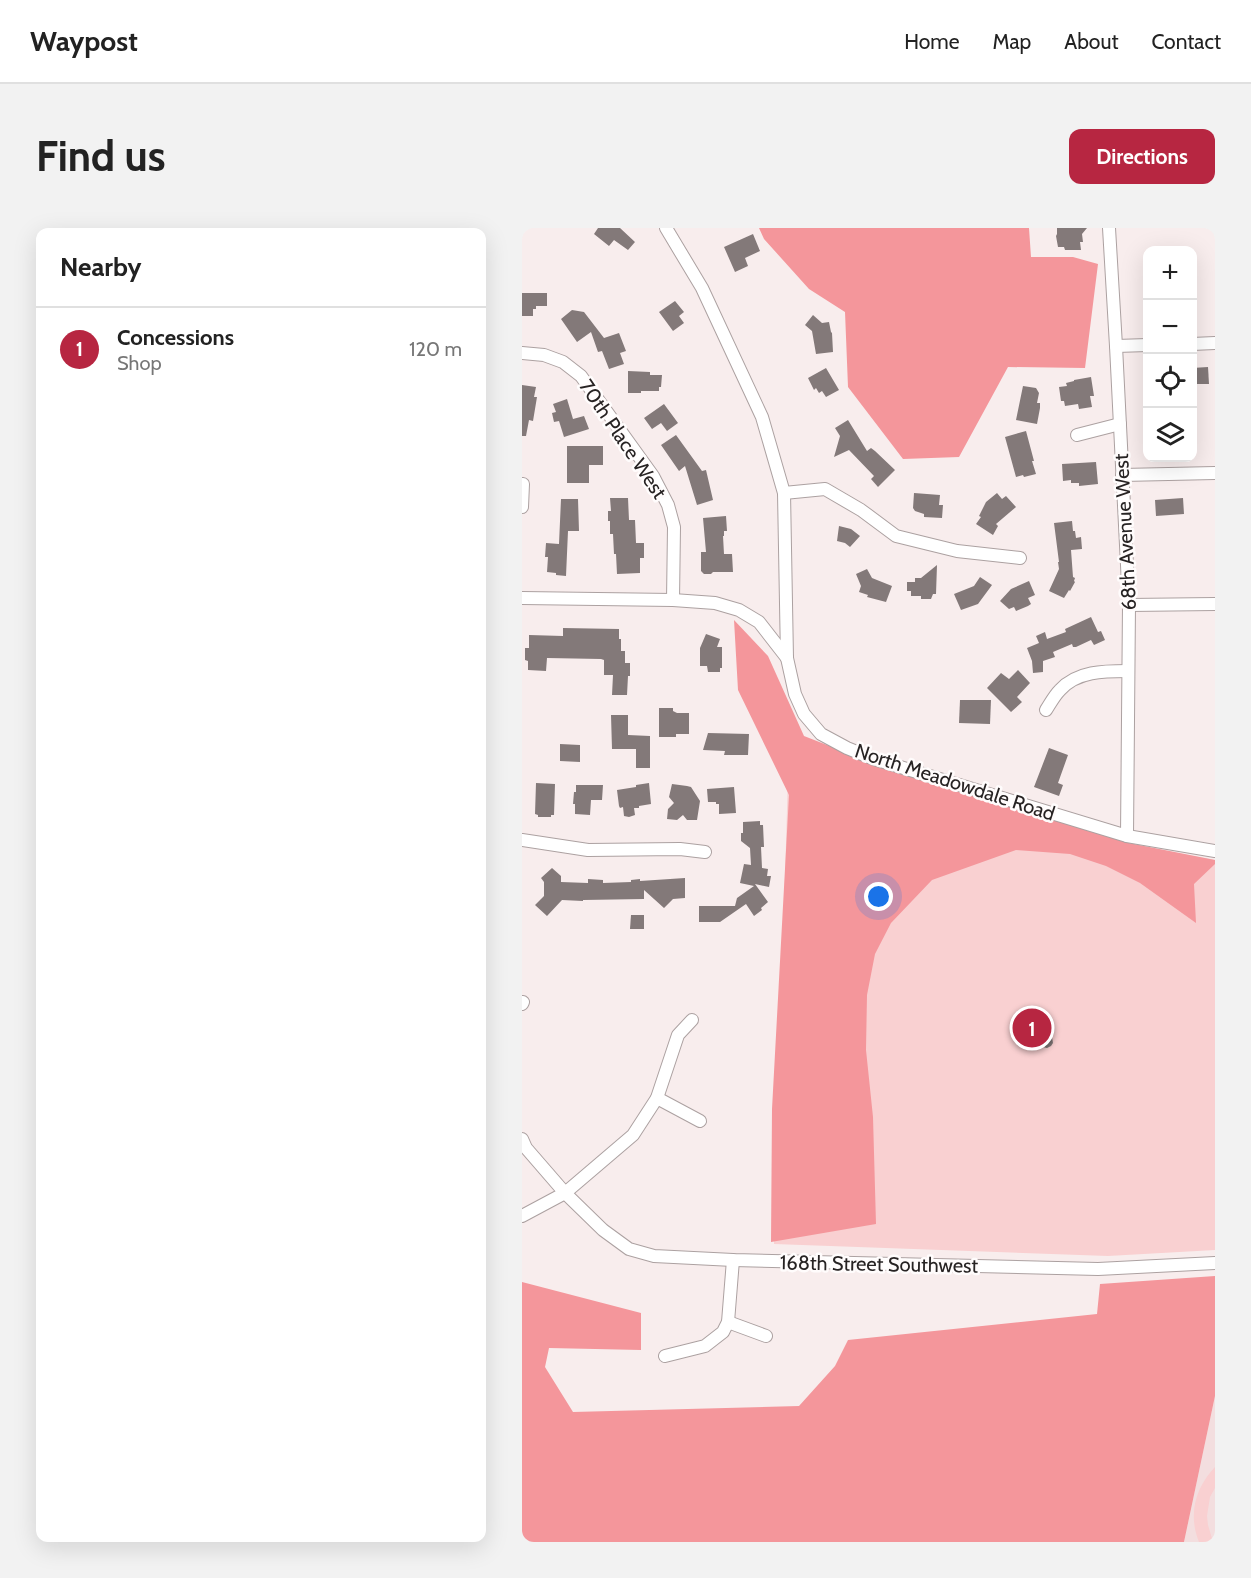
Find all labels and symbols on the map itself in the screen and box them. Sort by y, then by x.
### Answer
street label: 70th Place West [574,375,672,503]
street label: 68th Avenue West [1109,453,1141,611]
street label: North Meadowdale Road [852,738,1058,826]
your location [864,882,893,911]
pin: 1 [1012,1006,1052,1050]
street label: 168th Street Southwest [780,1250,979,1278]

